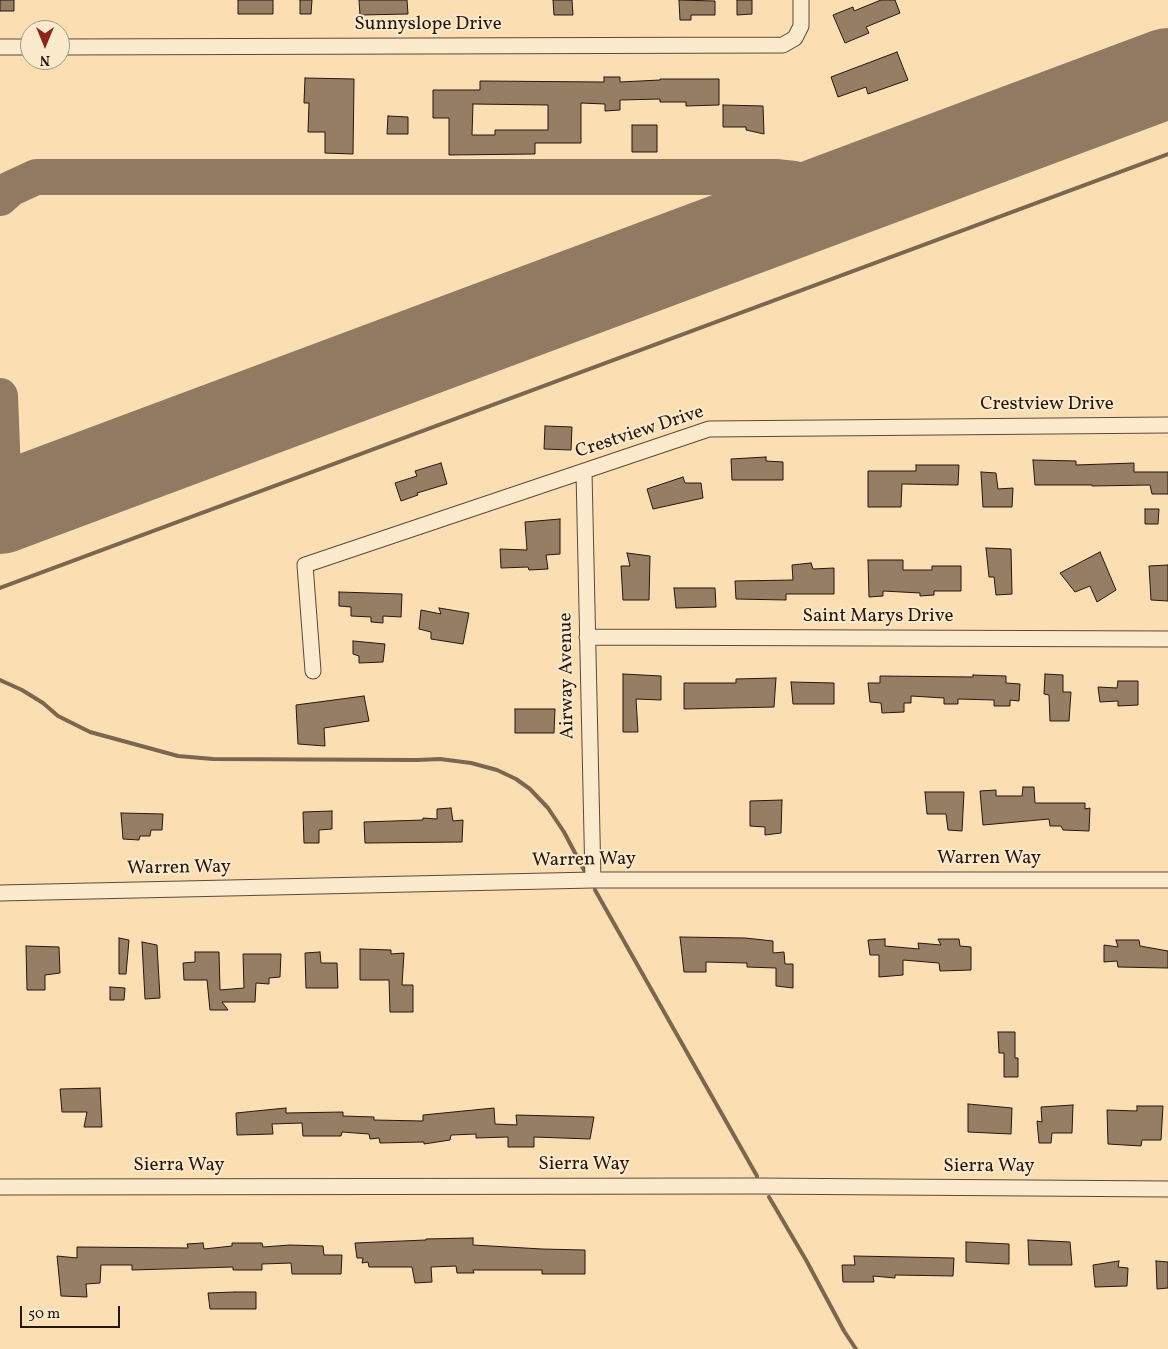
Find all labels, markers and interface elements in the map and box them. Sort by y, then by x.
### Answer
street label: Sunnyslope Drive [354,15,502,37]
north arrow [20,20,70,70]
text: N [40,50,50,69]
street label: Crestview Drive [980,395,1114,417]
street label: Crestview Drive [573,402,707,464]
street label: Saint Marys Drive [802,607,954,629]
street label: Airway Avenue [555,612,581,740]
street label: Warren Way [532,849,636,873]
street label: Warren Way [937,849,1041,871]
street label: Warren Way [127,857,231,881]
street label: Sierra Way [538,1155,630,1177]
street label: Sierra Way [133,1156,225,1178]
street label: Sierra Way [943,1157,1035,1179]
scale bar [22,1296,122,1328]
text: 50 m [28,1304,60,1325]

